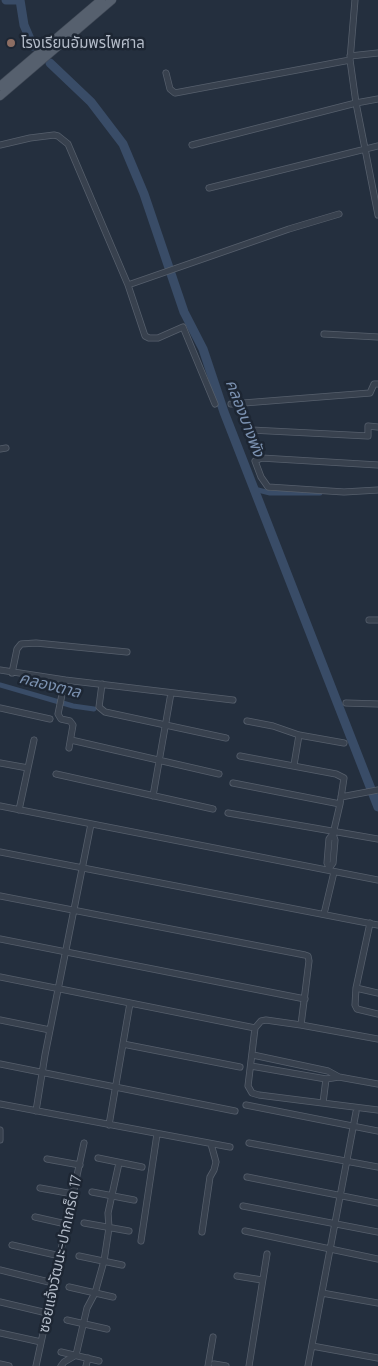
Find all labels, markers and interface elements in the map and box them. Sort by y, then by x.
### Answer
place label: โรงเรียนอัมพรไพศาล [21,34,145,52]
marker: โรงเรียนอัมพรไพศาล [5,37,17,49]
water label: คลองบางพัง [221,377,269,459]
water label: คลองตาล [17,668,83,702]
street label: ซอยแจ้งวัฒนะ-ปากเกร็ด 17 [35,1174,85,1334]

